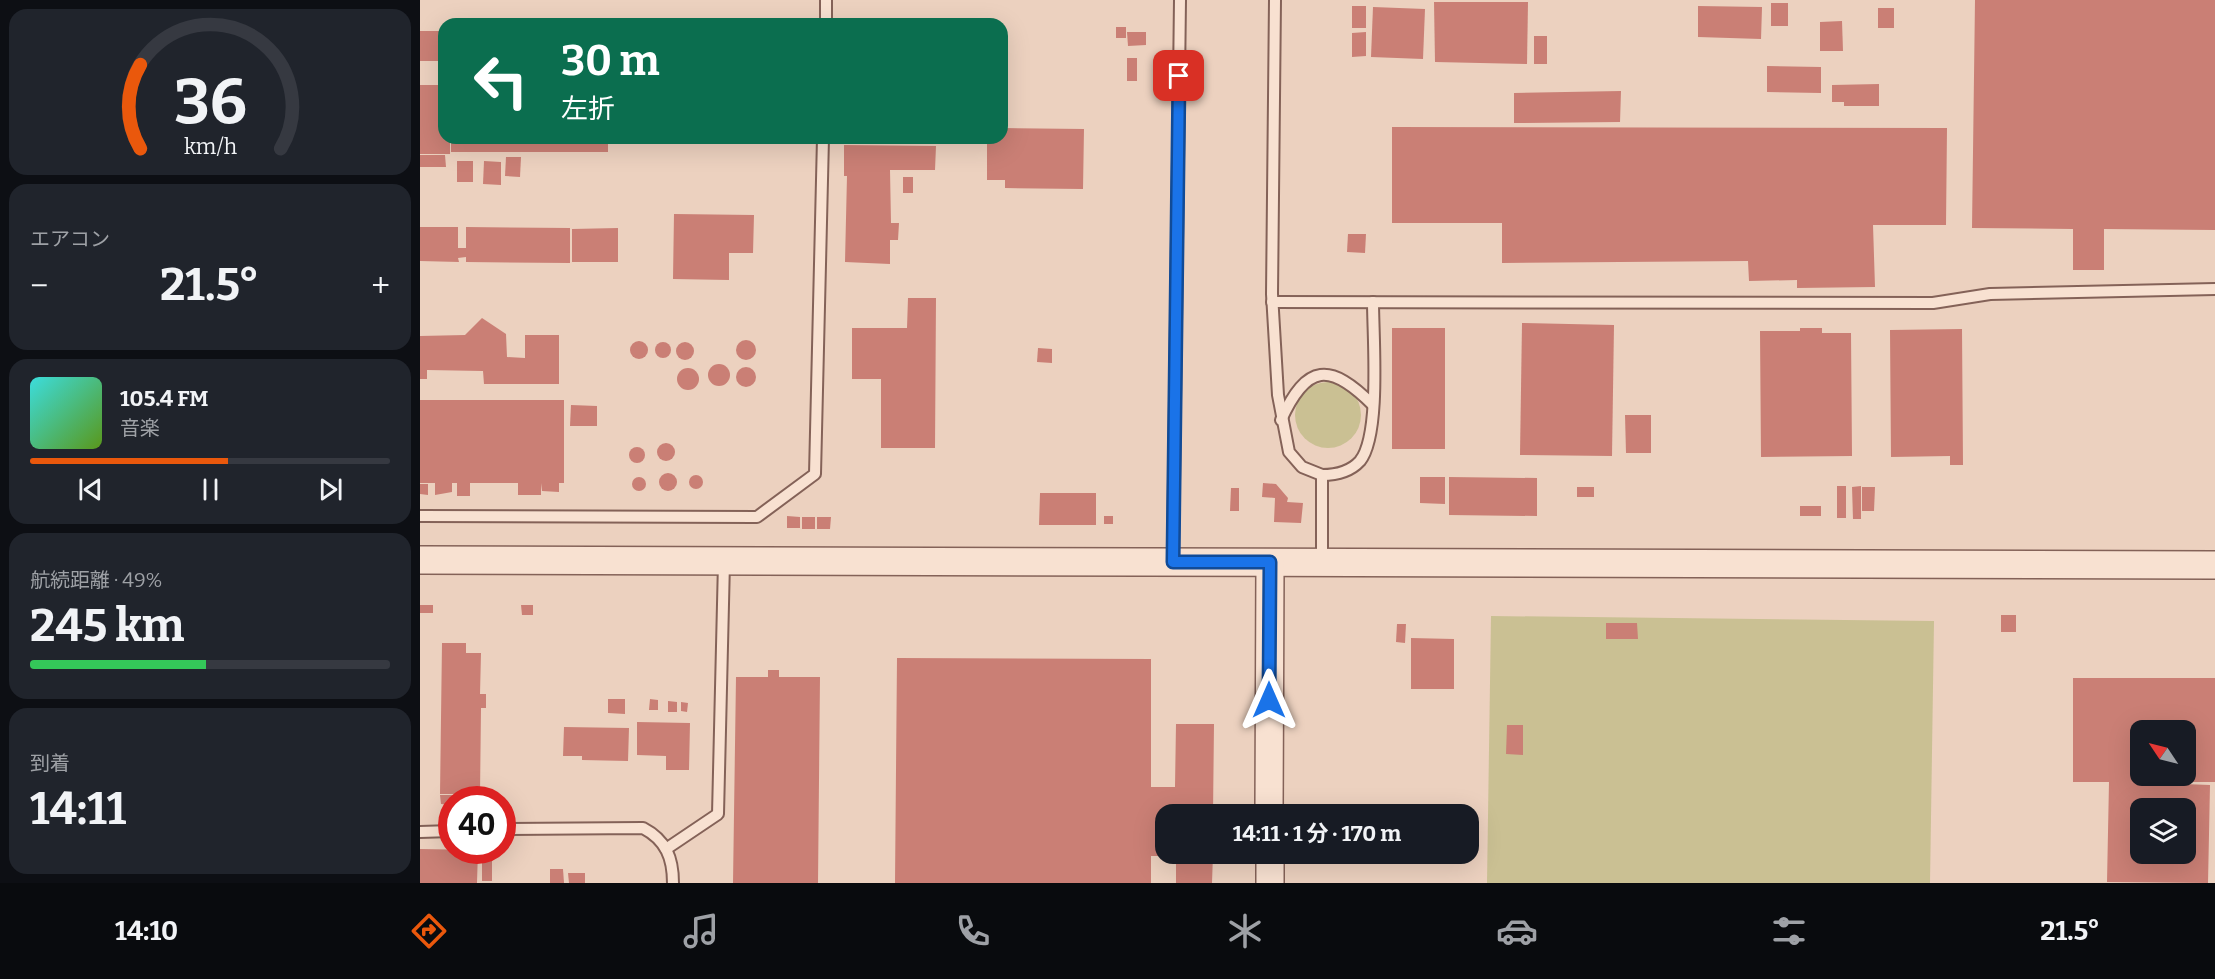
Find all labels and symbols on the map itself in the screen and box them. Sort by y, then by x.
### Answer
pin [1153,50,1204,101]
position arrow [1237,668,1301,732]
north arrow [2130,720,2196,786]
speed limit sign: 40 [438,786,516,864]

